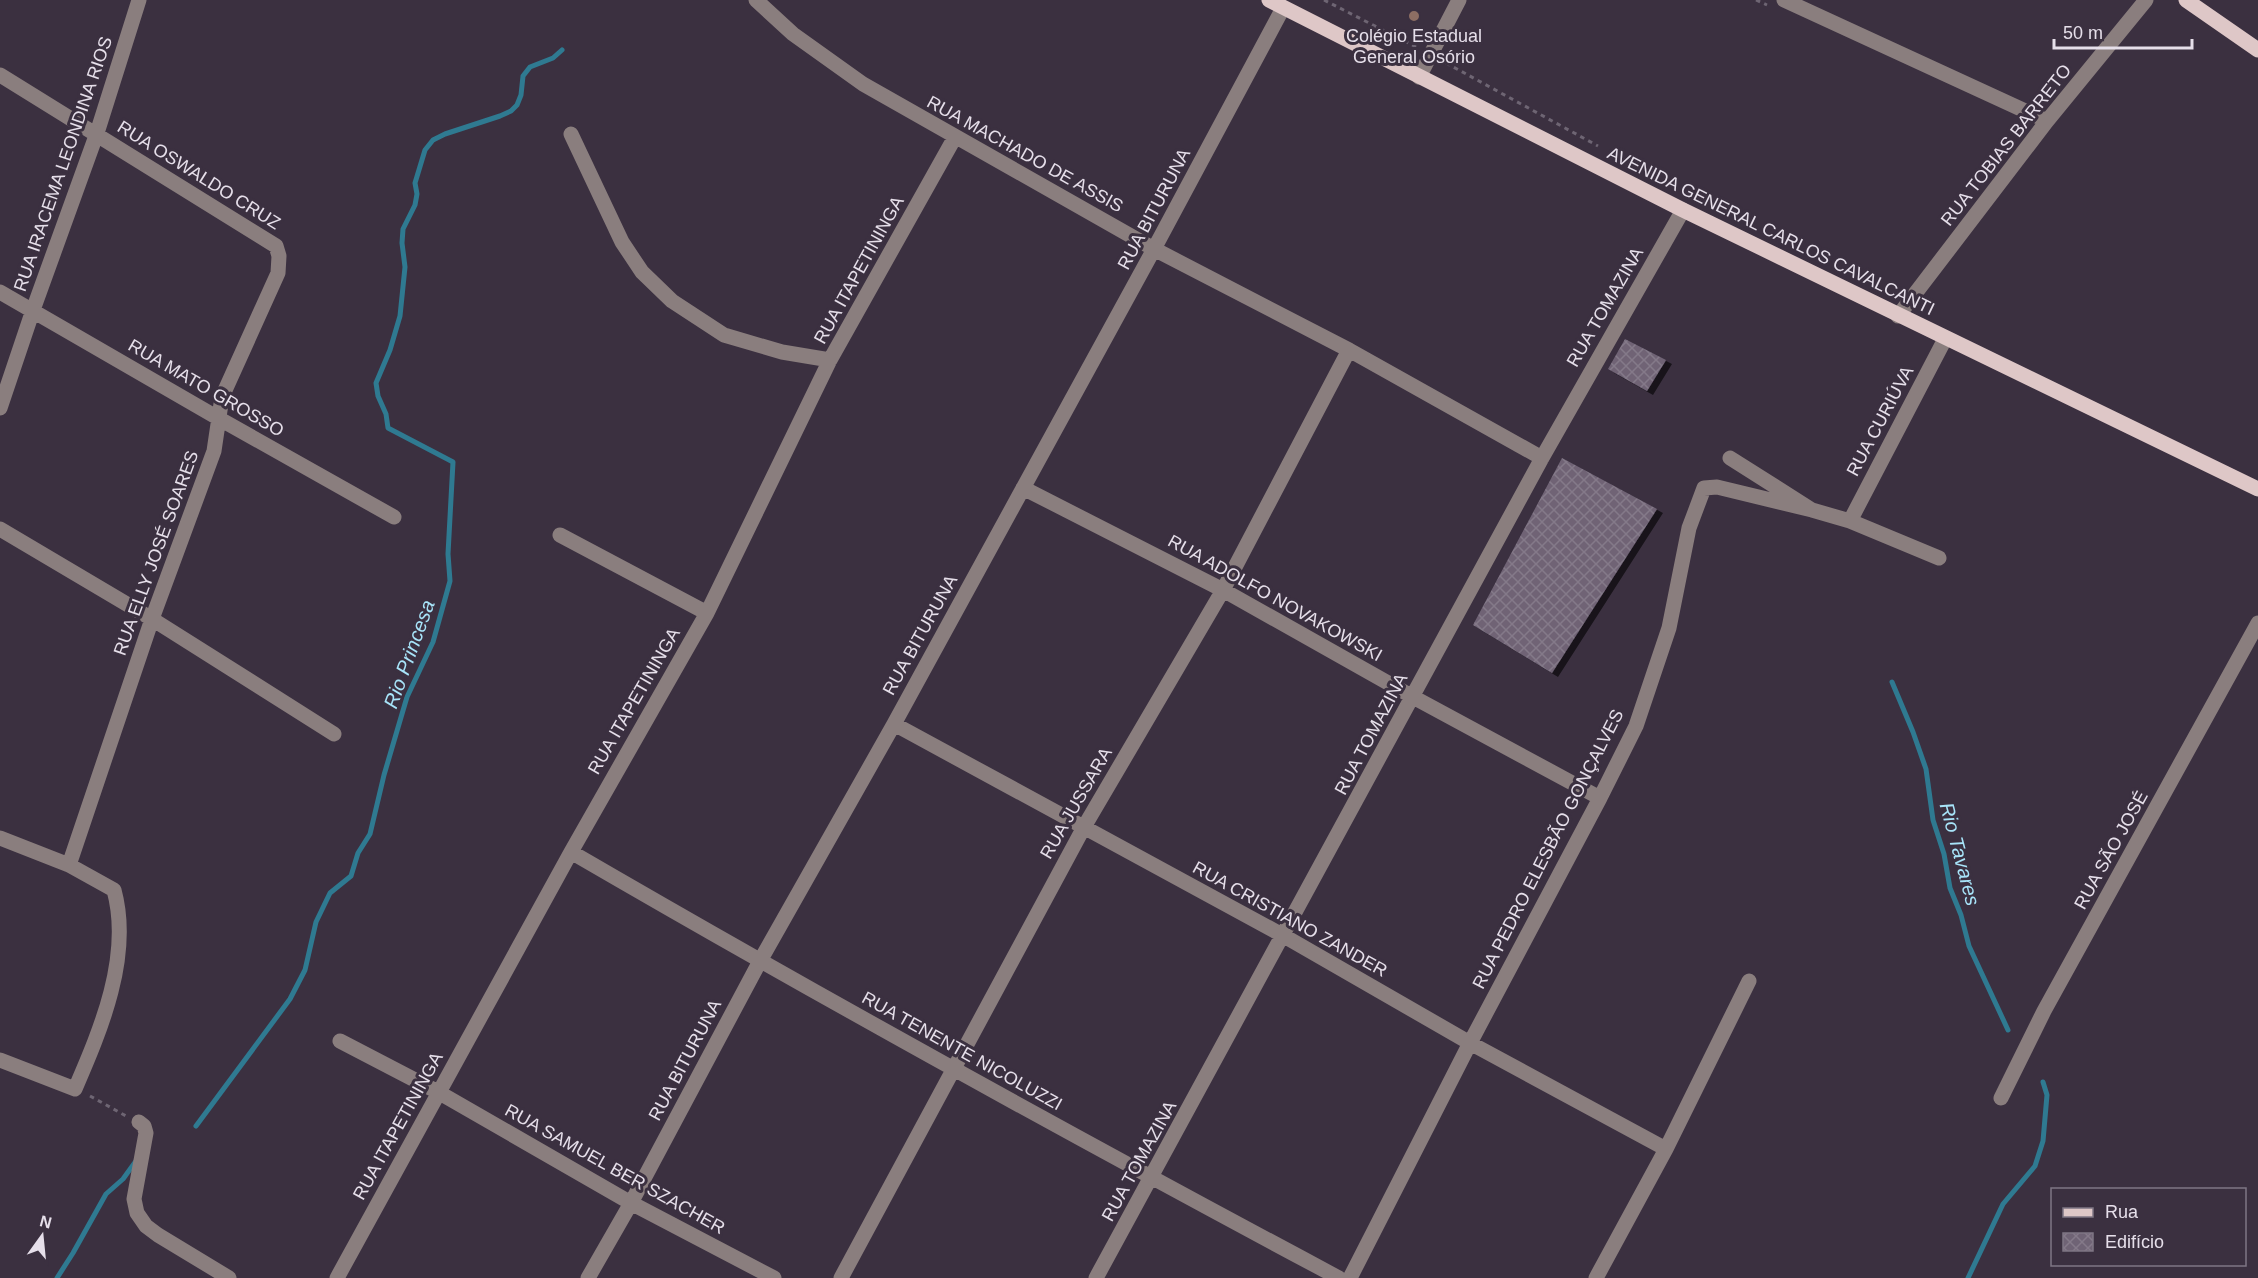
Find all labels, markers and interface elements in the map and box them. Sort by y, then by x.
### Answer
marker: Colégio Estadual General Osório [1407,9,1421,23]
scale bar [2054,12,2192,50]
text: 50 m [2063,23,2103,43]
place label: Colégio Estadual General Osório [1346,26,1482,67]
street label: RUA IRACEMA LEONDINA RIOS [10,34,116,294]
street label: RUA TOBIAS BARRETO [1937,60,2075,230]
street label: RUA MACHADO DE ASSIS [923,92,1127,216]
street label: RUA OSWALDO CRUZ [114,117,284,233]
street label: AVENIDA GENERAL CARLOS CAVALCANTI [1604,143,1938,319]
street label: RUA BITURUNA [1114,145,1194,273]
street label: RUA ITAPETININGA [810,193,908,347]
street label: RUA TOMAZINA [1563,244,1647,370]
street label: RUA MATO GROSSO [125,335,287,441]
street label: RUA CURIÚVA [1842,362,1917,479]
street label: RUA ELLY JOSÉ SOARES [110,448,202,658]
street label: RUA ADOLFO NOVAKOWSKI [1164,531,1386,665]
street label: RUA BITURUNA [879,572,961,698]
water label: Rio Princesa [379,597,439,711]
street label: RUA ITAPETININGA [584,624,684,778]
street label: RUA TOMAZINA [1331,670,1411,798]
street label: RUA PEDRO ELESBÃO GONÇALVES [1468,706,1627,992]
street label: RUA JUSSARA [1036,744,1116,862]
street label: RUA SÃO JOSÉ [2069,787,2152,913]
water label: Rio Tavares [1936,800,1984,908]
street label: RUA CRISTIANO ZANDER [1189,857,1391,981]
street label: RUA TENENTE NICOLUZZI [858,988,1066,1114]
street label: RUA BITURUNA [645,996,725,1124]
street label: RUA ITAPETININGA [349,1049,447,1203]
street label: RUA TOMAZINA [1098,1097,1180,1225]
street label: RUA SAMUEL BER SZACHER [502,1100,728,1238]
legend [2051,1188,2246,1266]
text: Rua [2105,1202,2139,1222]
north arrow [12,1206,72,1266]
text: N [38,1212,54,1232]
text: Edifício [2105,1232,2164,1252]

